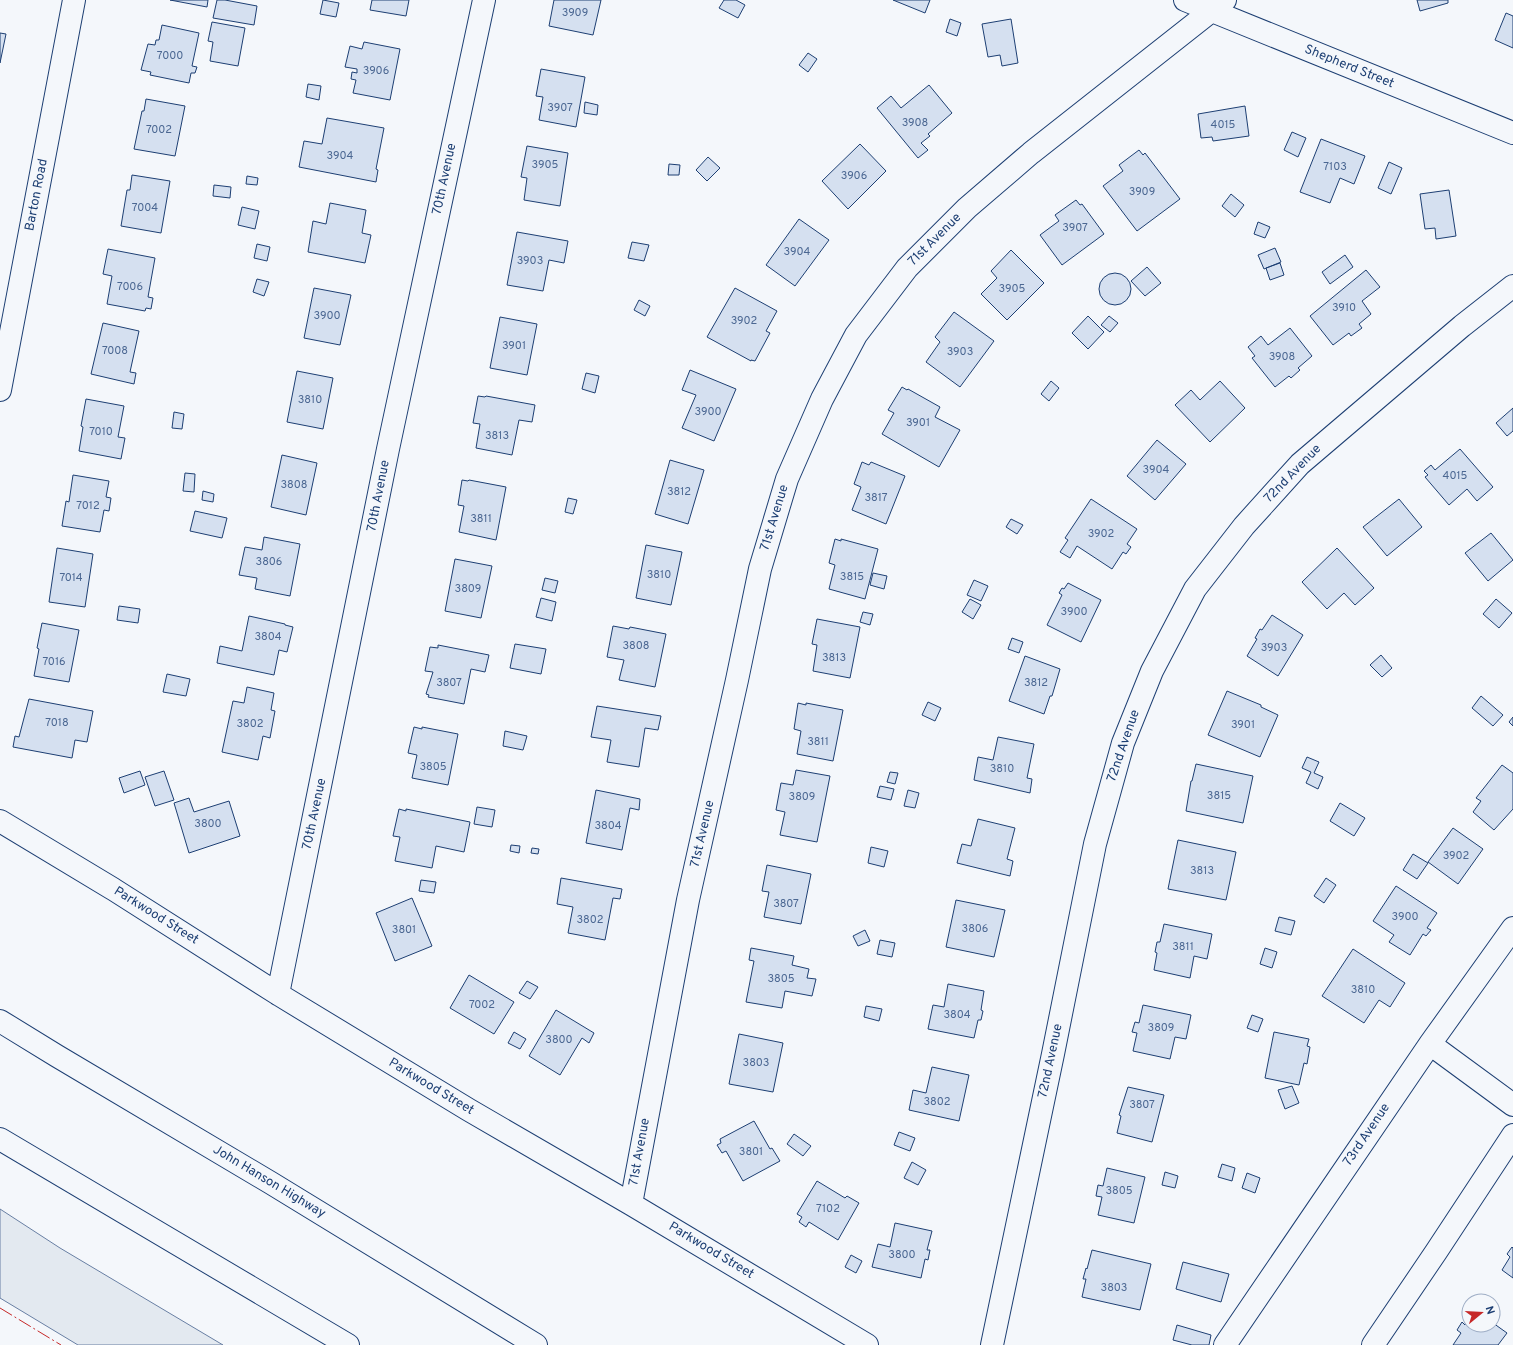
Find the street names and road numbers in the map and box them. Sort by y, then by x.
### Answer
street label: Shepherd Street [1302,42,1396,92]
street label: 70th Avenue [430,142,460,216]
street label: Barton Road [22,157,52,233]
street label: 71st Avenue [905,210,965,270]
street label: 72nd Avenue [1261,441,1325,507]
street label: 70th Avenue [364,459,394,533]
street label: 71st Avenue [757,483,793,553]
street label: 72nd Avenue [1104,708,1144,784]
street label: 70th Avenue [300,777,330,851]
street label: 71st Avenue [688,799,718,869]
street label: Parkwood Street [111,884,201,948]
street label: 72nd Avenue [1035,1022,1067,1100]
street label: Parkwood Street [385,1055,477,1119]
street label: 73rd Avenue [1340,1100,1394,1170]
street label: 71st Avenue [626,1117,654,1187]
street label: John Hanson Highway [210,1142,328,1222]
street label: Parkwood Street [665,1219,757,1283]

